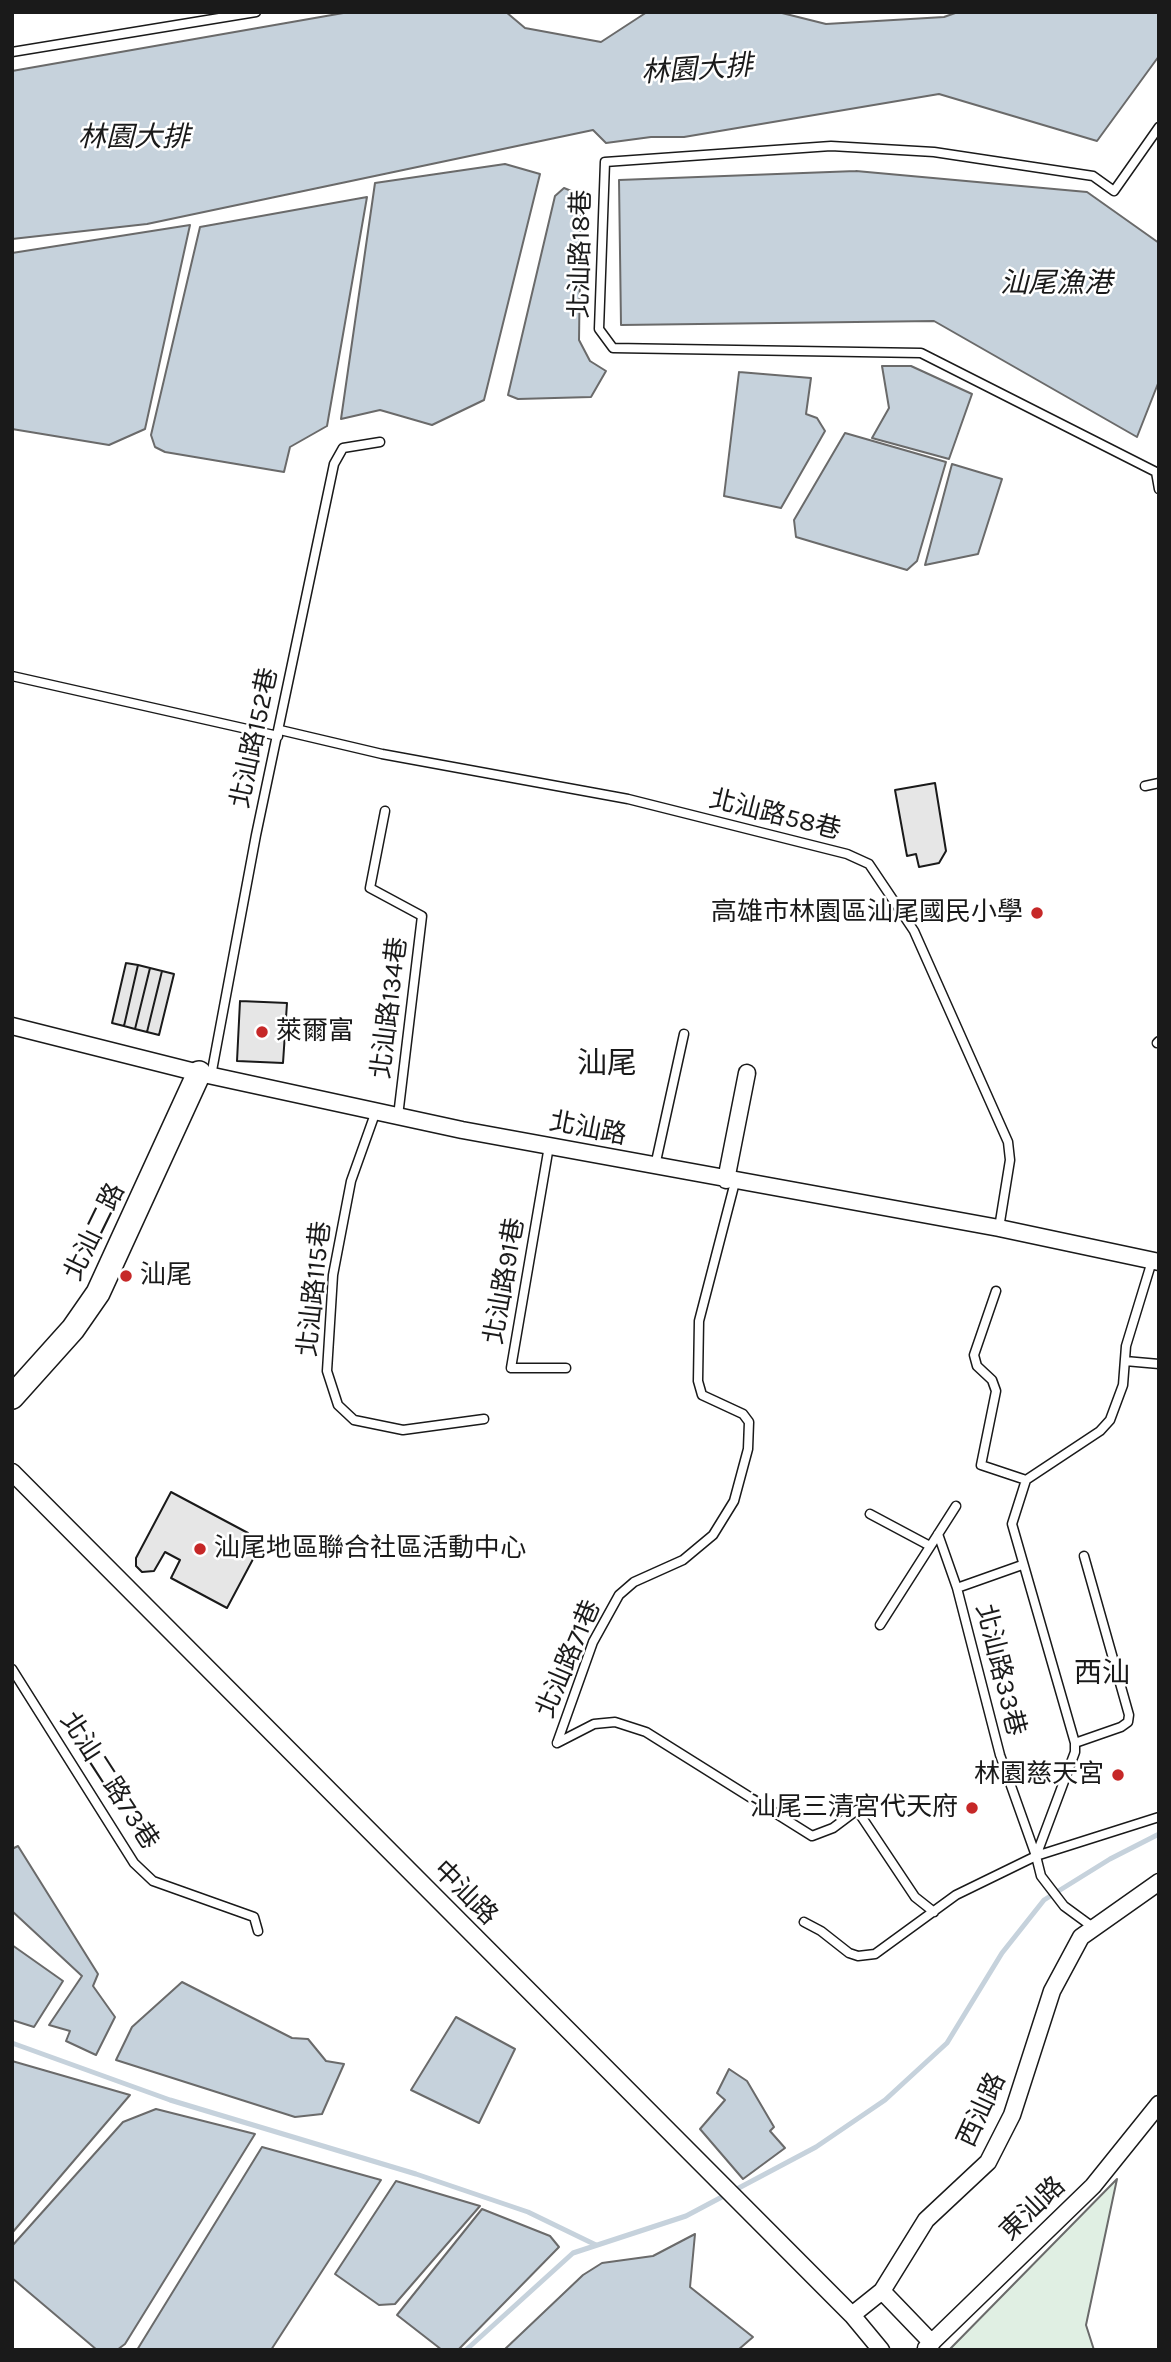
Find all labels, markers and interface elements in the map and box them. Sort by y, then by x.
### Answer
water label: 林園大排 [640,49,754,91]
water label: 林園大排 [78,121,190,155]
street label: 北汕路18巷 [564,189,598,319]
water label: 汕尾漁港 [1000,267,1112,301]
street label: 北汕路152巷 [225,665,285,811]
street label: 北汕路58巷 [706,784,844,846]
place label: 高雄市林園區汕尾國民小學 [711,897,1023,929]
marker: 高雄市林園區汕尾國民小學 [1029,905,1045,921]
street label: 北汕路134巷 [366,935,414,1081]
place label: 萊爾富 [276,1016,354,1048]
marker: 萊爾富 [254,1024,270,1040]
district label: 汕尾 [577,1046,637,1082]
street label: 北汕路 [547,1106,629,1152]
street label: 北汕二路 [58,1178,132,1286]
street label: 北汕路91巷 [479,1215,531,1347]
street label: 北汕路115巷 [292,1220,338,1358]
place label: 汕尾 [140,1260,192,1292]
marker: 汕尾 [118,1268,134,1284]
place label: 汕尾地區聯合社區活動中心 [214,1533,526,1565]
marker: 汕尾地區聯合社區活動中心 [192,1541,208,1557]
street label: 北汕路71巷 [530,1595,608,1723]
street label: 北汕路33巷 [969,1601,1031,1739]
district label: 西汕 [1074,1657,1130,1691]
street label: 北汕二路73巷 [53,1706,165,1856]
place label: 林園慈天宮 [974,1759,1104,1791]
marker: 林園慈天宮 [1110,1767,1126,1783]
place label: 汕尾三清宮代天府 [750,1792,958,1824]
marker: 汕尾三清宮代天府 [964,1800,980,1816]
street label: 中汕路 [426,1854,504,1932]
street label: 西汕路 [951,2068,1013,2152]
street label: 東汕路 [994,2171,1072,2247]

